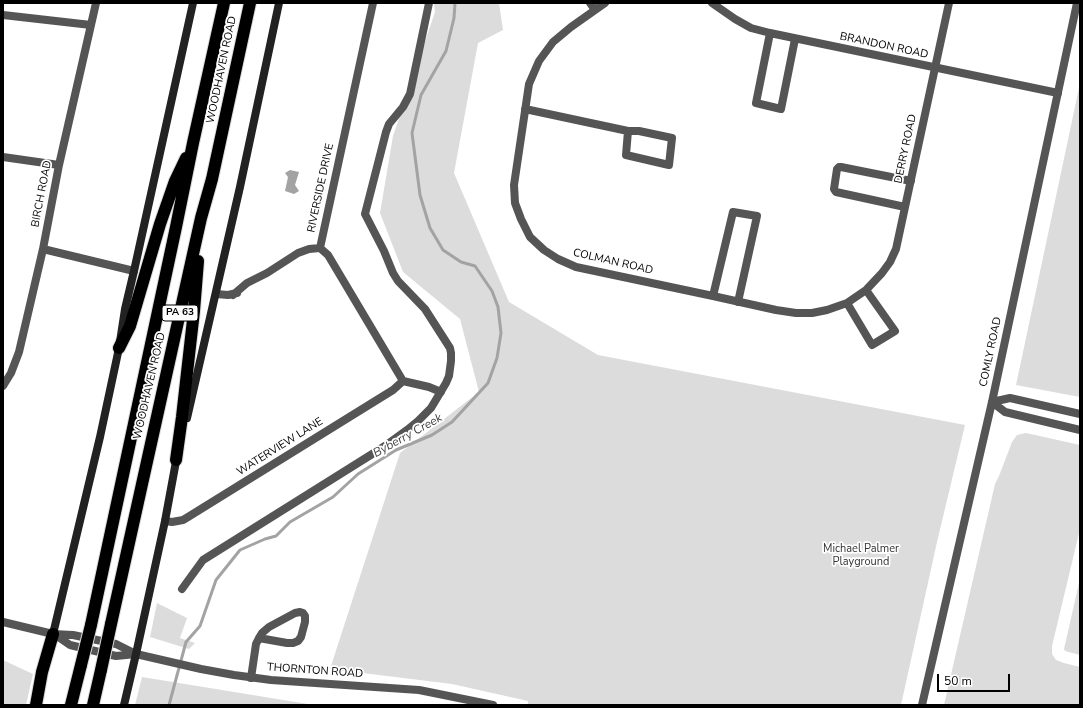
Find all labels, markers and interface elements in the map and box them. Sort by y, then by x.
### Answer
street label: WOODHAVEN ROAD [204,15,240,125]
street label: BRANDON ROAD [839,30,929,62]
street label: DERRY ROAD [892,113,920,185]
street label: RIVERSIDE DRIVE [305,142,337,234]
street label: BIRCH ROAD [29,159,55,229]
street label: COLMAN ROAD [572,246,654,278]
road number: PA 63 [162,305,198,321]
street label: COMLY ROAD [977,316,1005,388]
street label: WOODHAVEN ROAD [131,331,169,441]
water label: Byberry Creek [371,411,445,461]
street label: WATERVIEW LANE [235,415,325,479]
park label: Michael Palmer Playground [823,542,899,568]
street label: THORNTON ROAD [267,661,363,681]
scale bar [939,666,1012,692]
text: 50 m [944,673,972,689]

